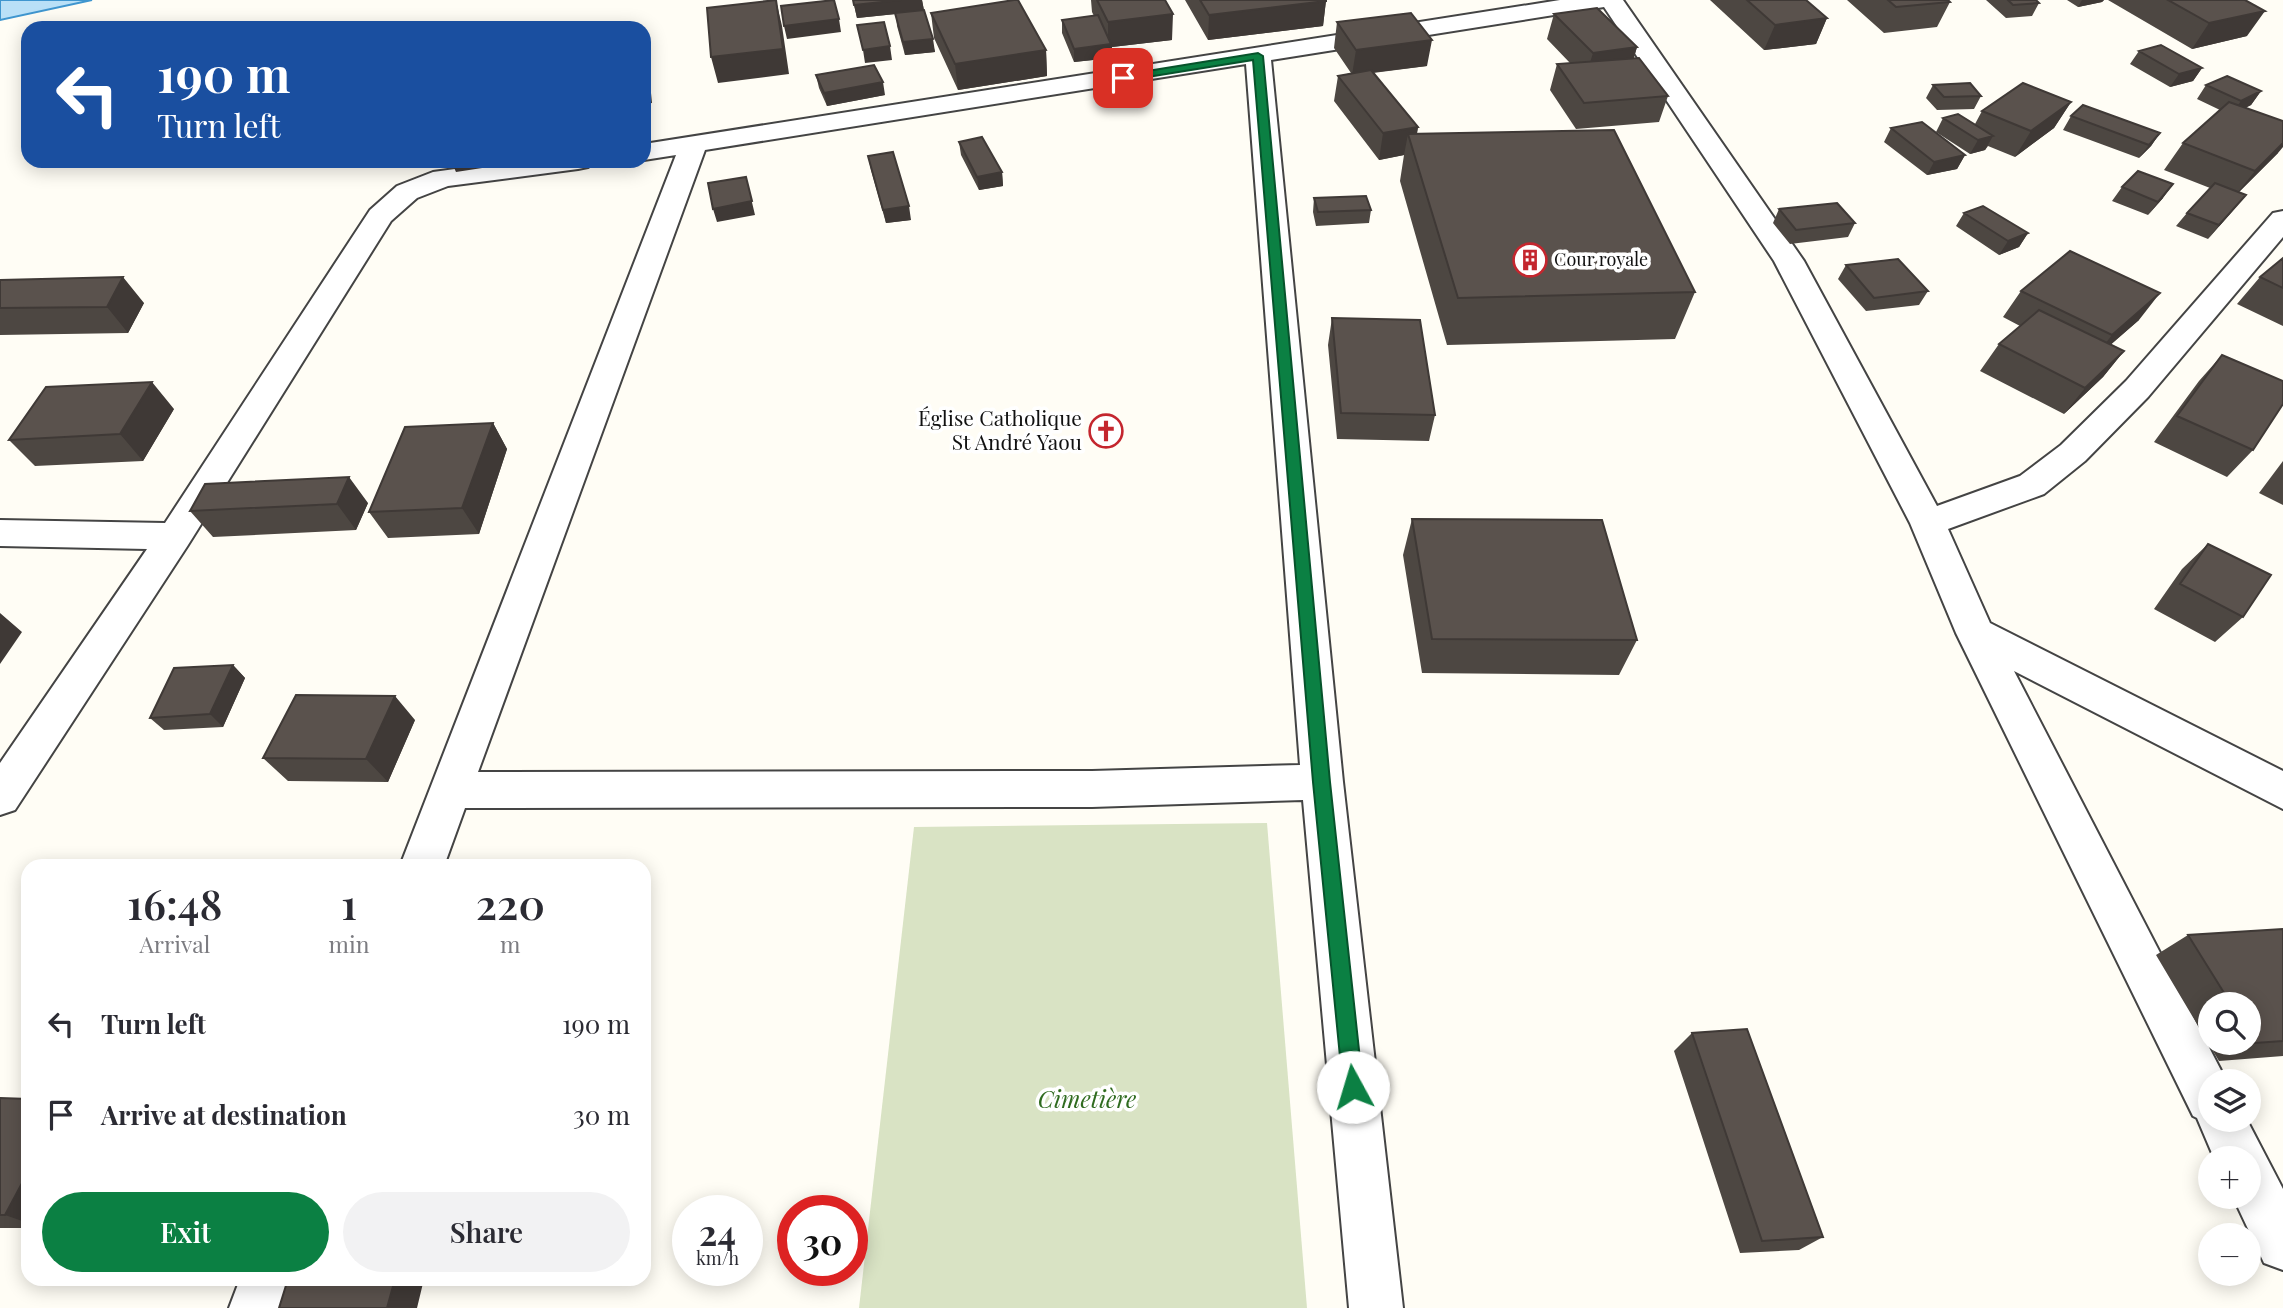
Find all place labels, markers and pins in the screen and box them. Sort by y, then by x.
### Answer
pin [1093,48,1153,108]
building icon: Cour royale [1511,241,1549,279]
place label: Cour royale [1554,247,1648,271]
place label: Église Catholique St André Yaou [918,403,1082,455]
church icon: Église Catholique St André Yaou [1087,412,1125,450]

